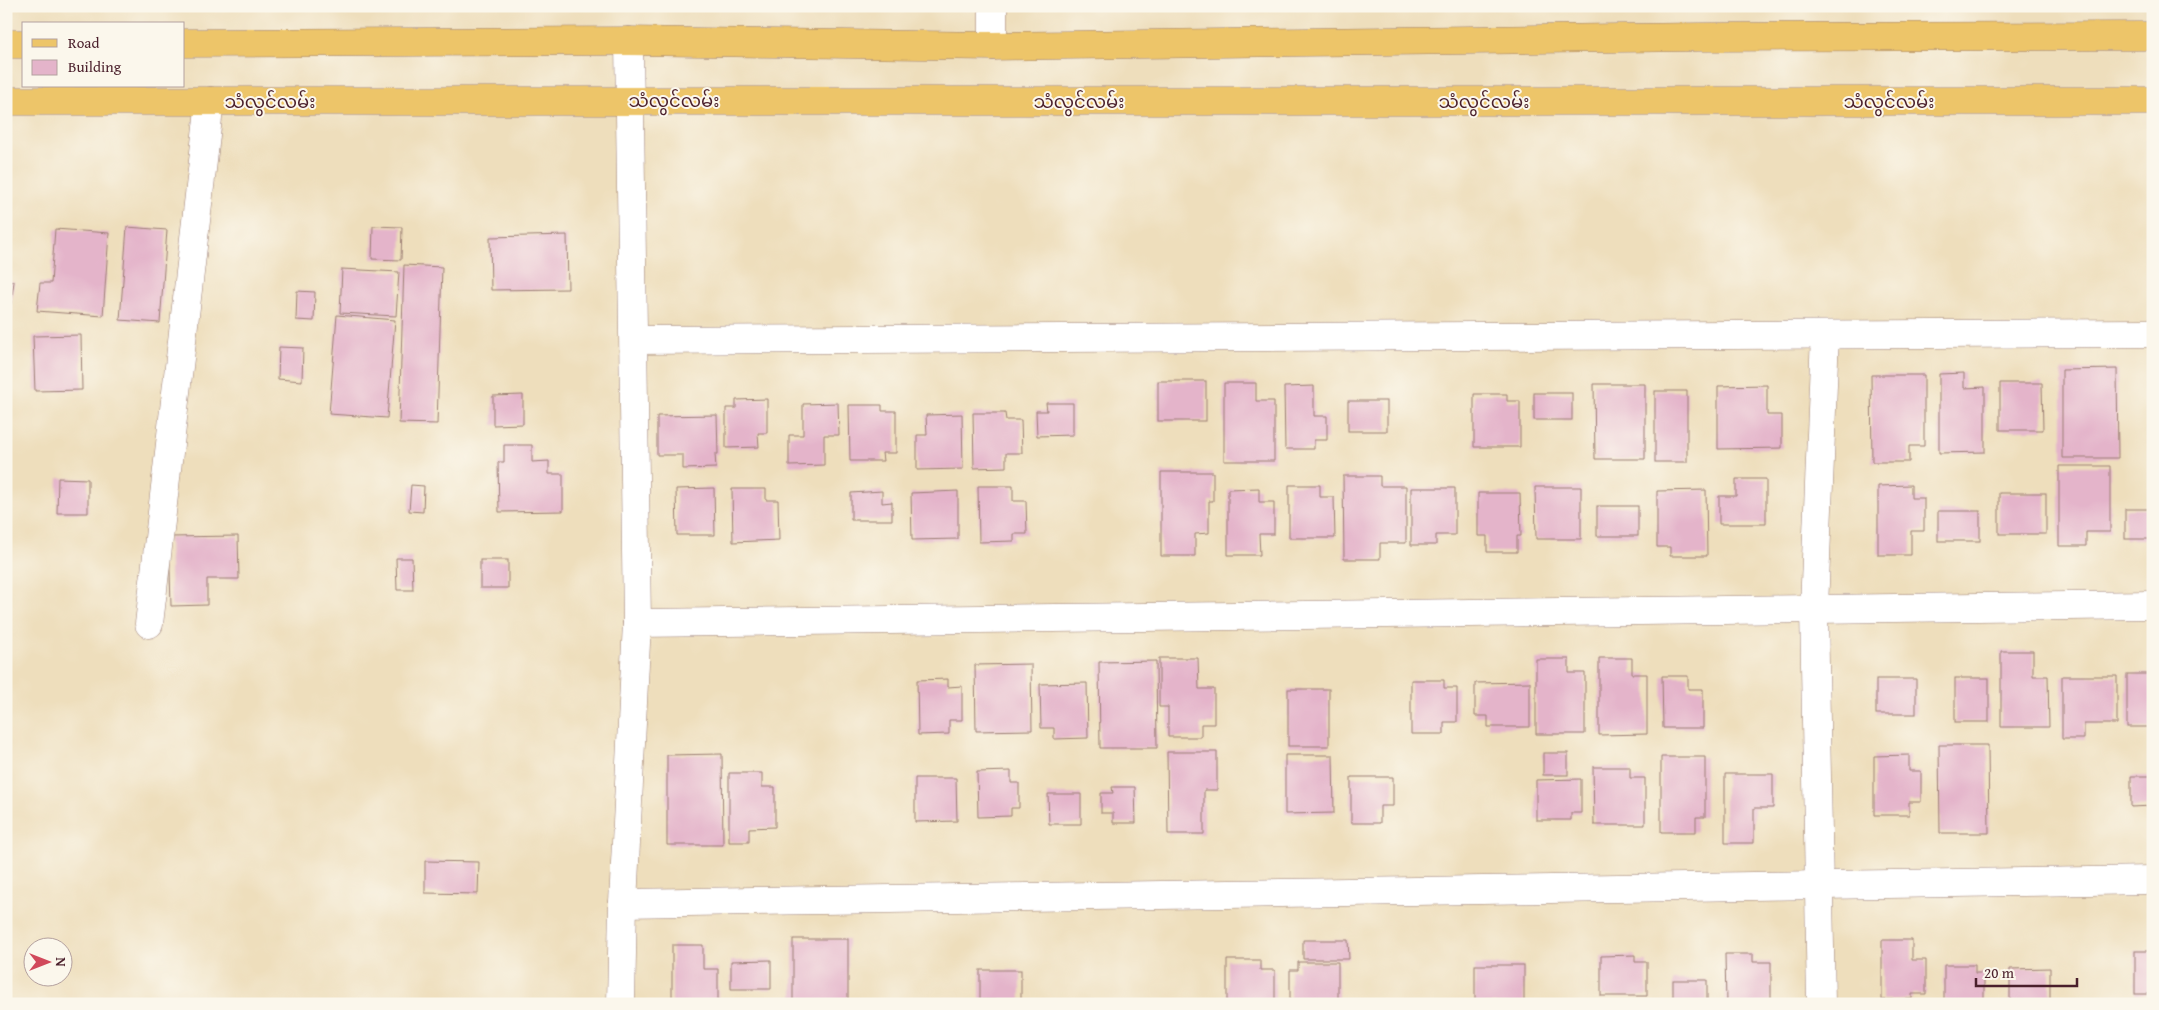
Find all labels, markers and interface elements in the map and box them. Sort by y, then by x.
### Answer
legend [22,22,185,88]
text: Road [68,32,99,53]
text: Building [68,56,122,77]
street label: သံလွင်လမ်း [629,87,719,116]
street label: သံလွင်လမ်း [225,88,315,117]
street label: သံလွင်လမ်း [1034,88,1124,117]
street label: သံလွင်လမ်း [1439,88,1529,117]
street label: သံလွင်လမ်း [1844,88,1934,117]
north arrow [22,938,72,988]
scale bar [1976,955,2078,987]
text: N [51,957,71,967]
text: 20 m [1984,962,2015,983]

